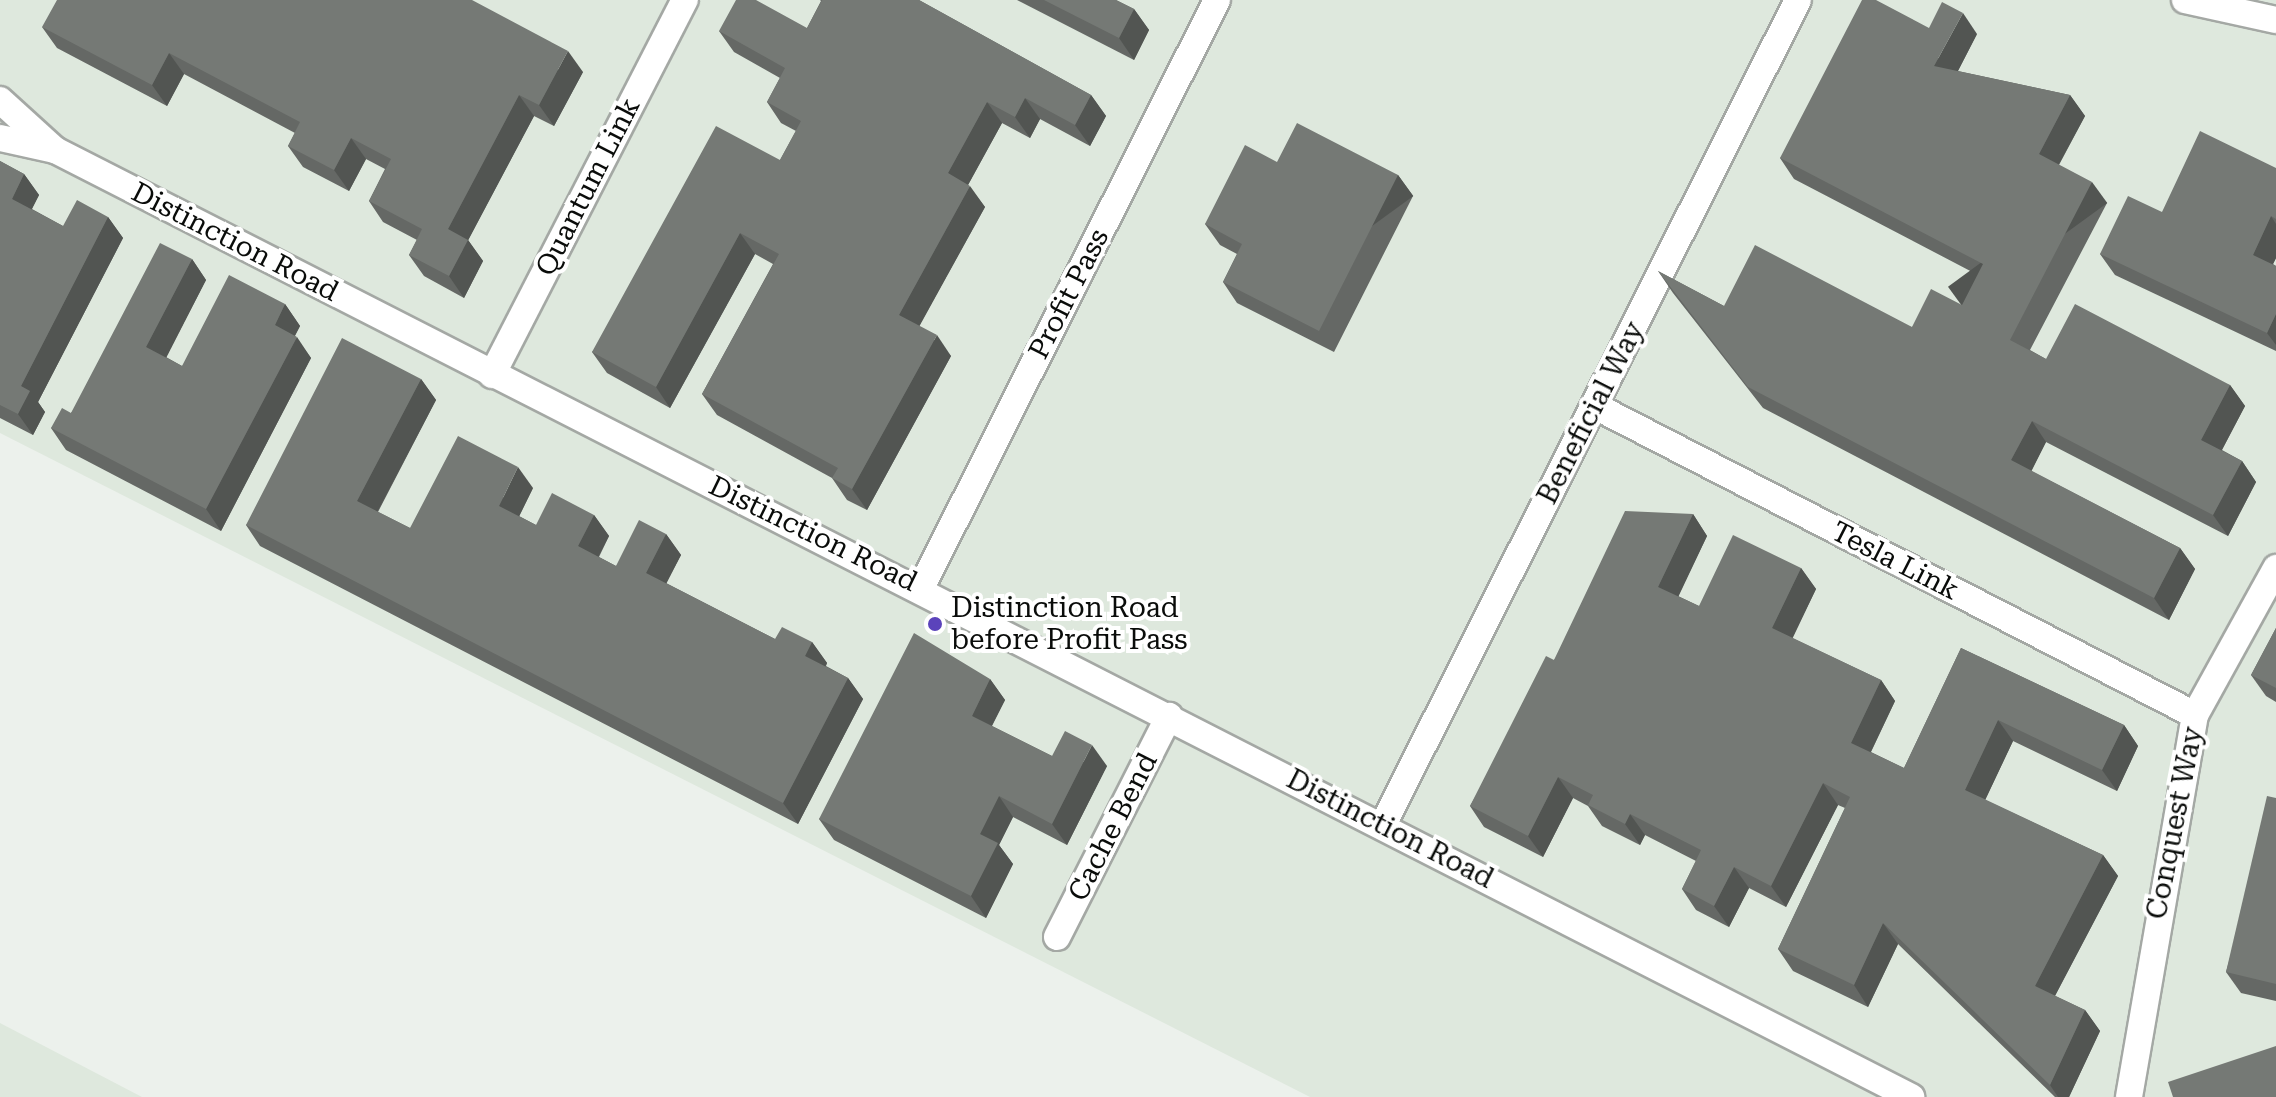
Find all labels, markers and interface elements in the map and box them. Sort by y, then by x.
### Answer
street label: Quantum Link [529,92,647,282]
street label: Distinction Road [126,175,344,309]
street label: Profit Pass [1022,223,1116,365]
street label: Beneficial Way [1531,316,1651,510]
street label: Distinction Road [703,469,923,599]
street label: Tesla Link [1826,515,1964,607]
place label: Distinction Road before Profit Pass [951,591,1188,657]
marker: Distinction Road before Profit Pass [926,615,944,633]
street label: Conquest Way [2140,724,2210,922]
street label: Cache Bend [1061,747,1165,907]
street label: Distinction Road [1281,762,1499,896]

